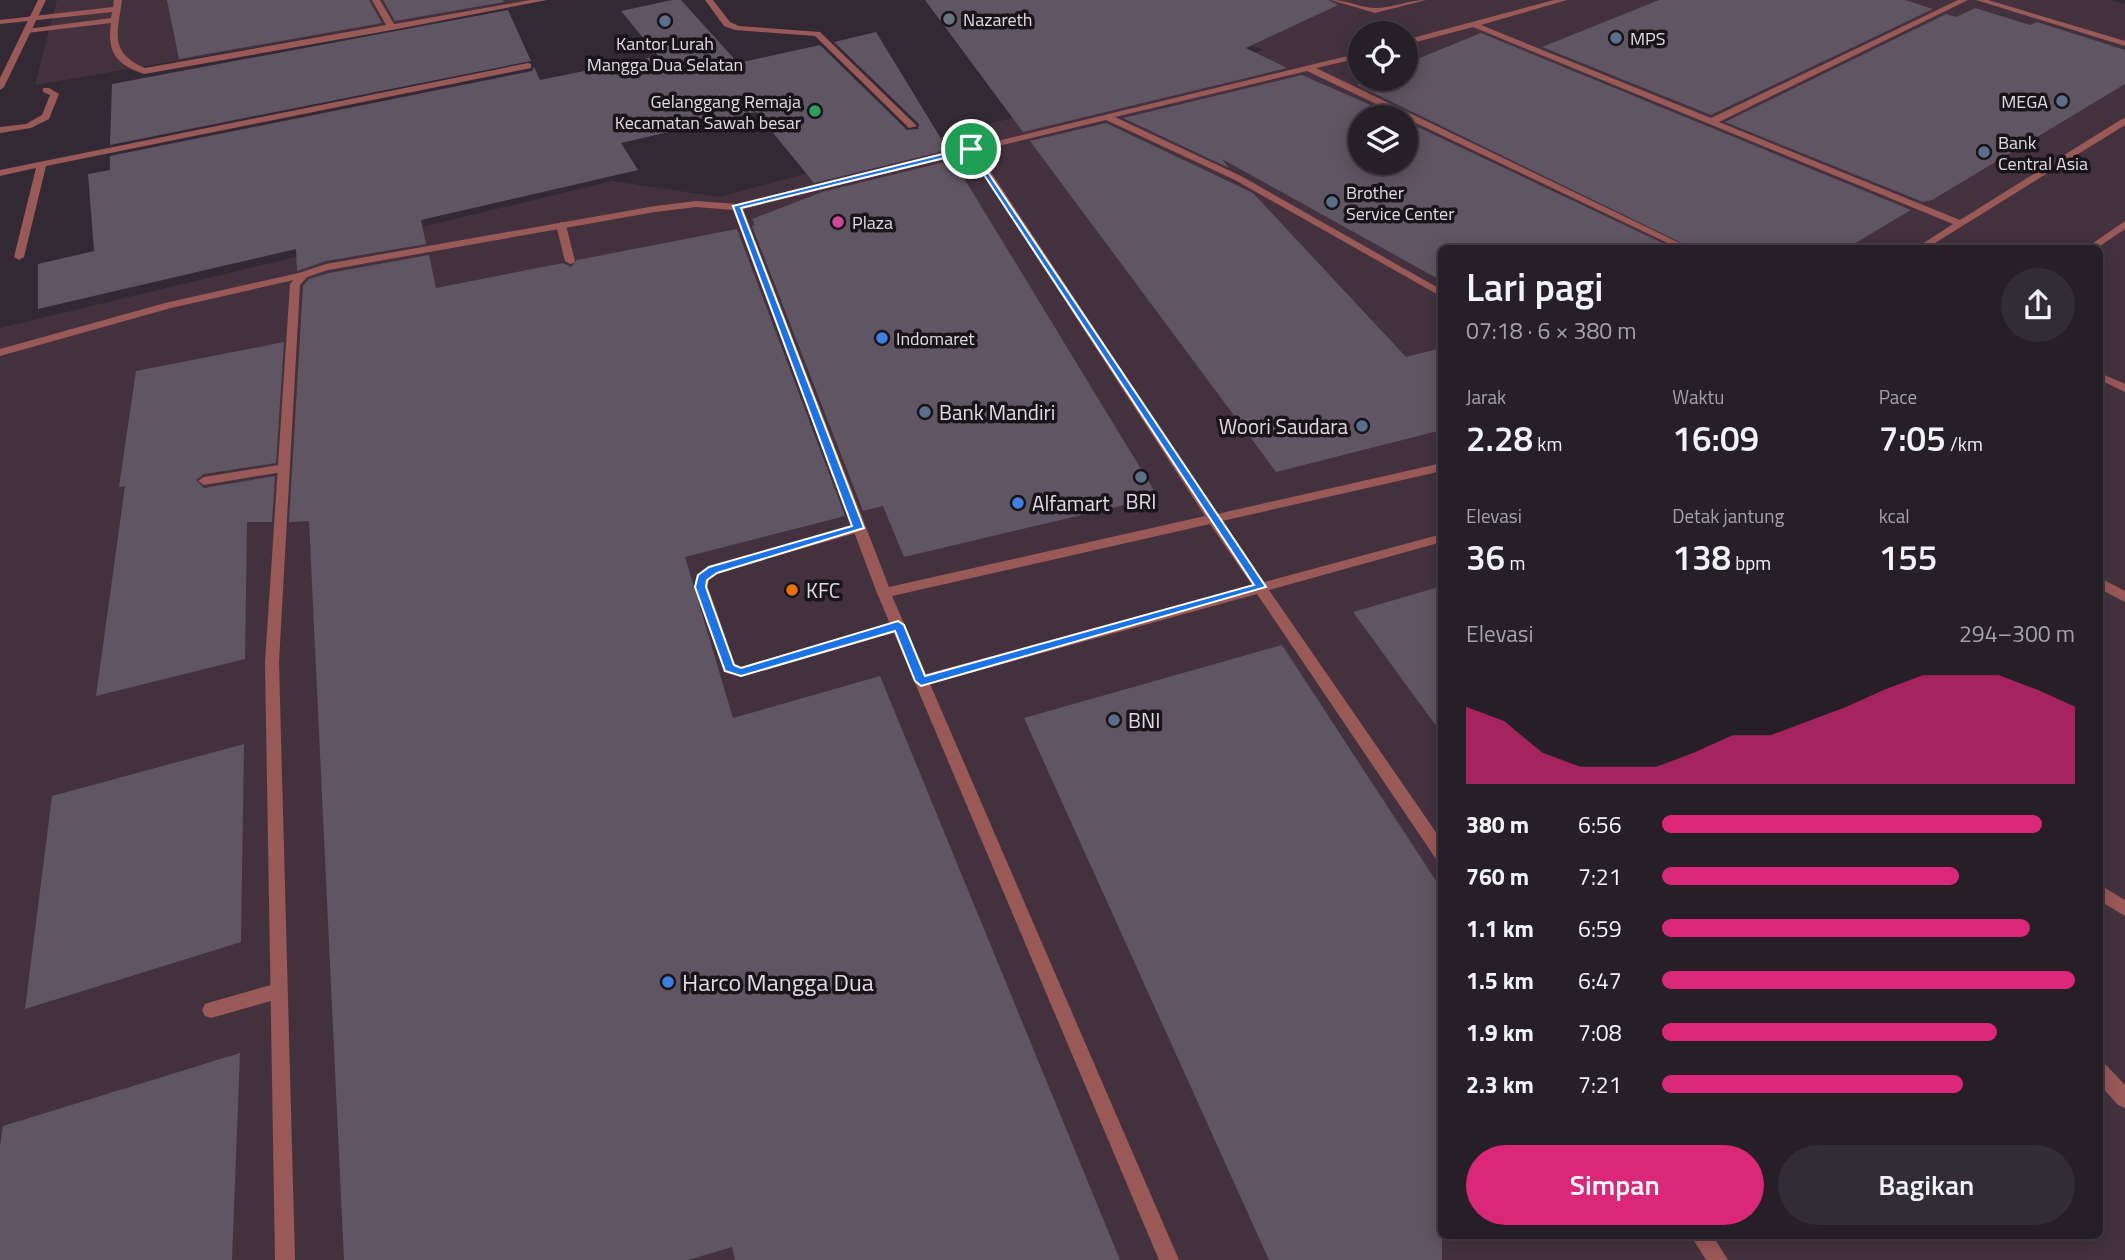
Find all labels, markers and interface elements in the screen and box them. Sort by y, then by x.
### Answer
place label: Nazareth [963,6,1032,33]
marker: Nazareth [941,11,957,27]
marker: Kantor Lurah Mangga Dua Selatan [657,13,673,29]
map controls [1348,21,1418,175]
button: locate [1348,21,1418,91]
place label: MPS [1630,25,1666,52]
place label: Kantor Lurah Mangga Dua Selatan [587,30,743,78]
marker: MPS [1608,30,1624,46]
place label: Gelanggang Remaja Kecamatan Sawah besar [615,88,801,136]
place label: MEGA [2001,88,2048,115]
marker: MEGA [2054,93,2070,109]
marker: Gelanggang Remaja Kecamatan Sawah besar [807,103,823,119]
button: layers [1348,105,1418,175]
pin [941,119,1001,179]
place label: Bank Central Asia [1998,129,2088,177]
icon: arrive [952,130,990,168]
marker: Bank Central Asia [1976,144,1992,160]
place label: Brother Service Center [1346,179,1454,227]
marker: Brother Service Center [1324,194,1340,210]
place label: Plaza [852,209,893,236]
marker: Plaza [830,214,846,230]
text: Lari pagi [1466,258,1603,316]
button: share [2001,268,2075,342]
text: 07:18 · 6 × 380 m [1466,313,1636,348]
place label: Indomaret [896,325,975,352]
marker: Indomaret [874,330,890,346]
text: Jarak [1466,382,1506,411]
text: Waktu [1672,382,1724,411]
text: Pace [1879,382,1917,411]
place label: Bank Mandiri [939,396,1055,428]
marker: Bank Mandiri [917,404,933,420]
place label: Woori Saudara [1219,410,1348,442]
text: 2.28 [1466,411,1533,465]
text: 16:09 [1672,411,1759,465]
text: 7:05 [1879,411,1946,465]
marker: Woori Saudara [1354,418,1370,434]
text: km [1533,429,1562,458]
text: /km [1946,429,1983,458]
marker: BRI [1133,469,1149,485]
place label: BRI [1125,485,1157,517]
place label: Alfamart [1032,487,1110,519]
marker: Alfamart [1010,495,1026,511]
text: Elevasi [1466,501,1522,530]
text: Detak jantung [1672,501,1784,530]
text: kcal [1879,501,1910,530]
text: 36 [1466,530,1505,584]
text: 138 [1672,530,1731,584]
text: 155 [1879,530,1937,584]
text: m [1505,548,1525,577]
text: bpm [1731,548,1771,577]
place label: KFC [806,574,840,606]
marker: KFC [784,582,800,598]
text: Elevasi [1466,616,1534,651]
text: 294–300 m [1959,616,2075,651]
place label: BNI [1128,704,1160,736]
marker: BNI [1106,712,1122,728]
text: 380 m [1466,807,1529,842]
text: 6:56 [1578,807,1622,842]
text: 760 m [1466,859,1529,894]
text: 7:21 [1578,859,1622,894]
text: 1.1 km [1466,911,1534,946]
text: 6:59 [1578,911,1622,946]
text: 1.5 km [1466,963,1534,998]
text: 6:47 [1578,963,1622,998]
place label: Harco Mangga Dua [682,964,874,1000]
marker: Harco Mangga Dua [660,974,676,990]
text: 1.9 km [1466,1015,1534,1050]
text: 7:08 [1578,1015,1622,1050]
text: 2.3 km [1466,1067,1534,1102]
text: 7:21 [1578,1067,1622,1102]
button: Simpan [1466,1145,1764,1225]
button: Bagikan [1778,1145,2075,1225]

